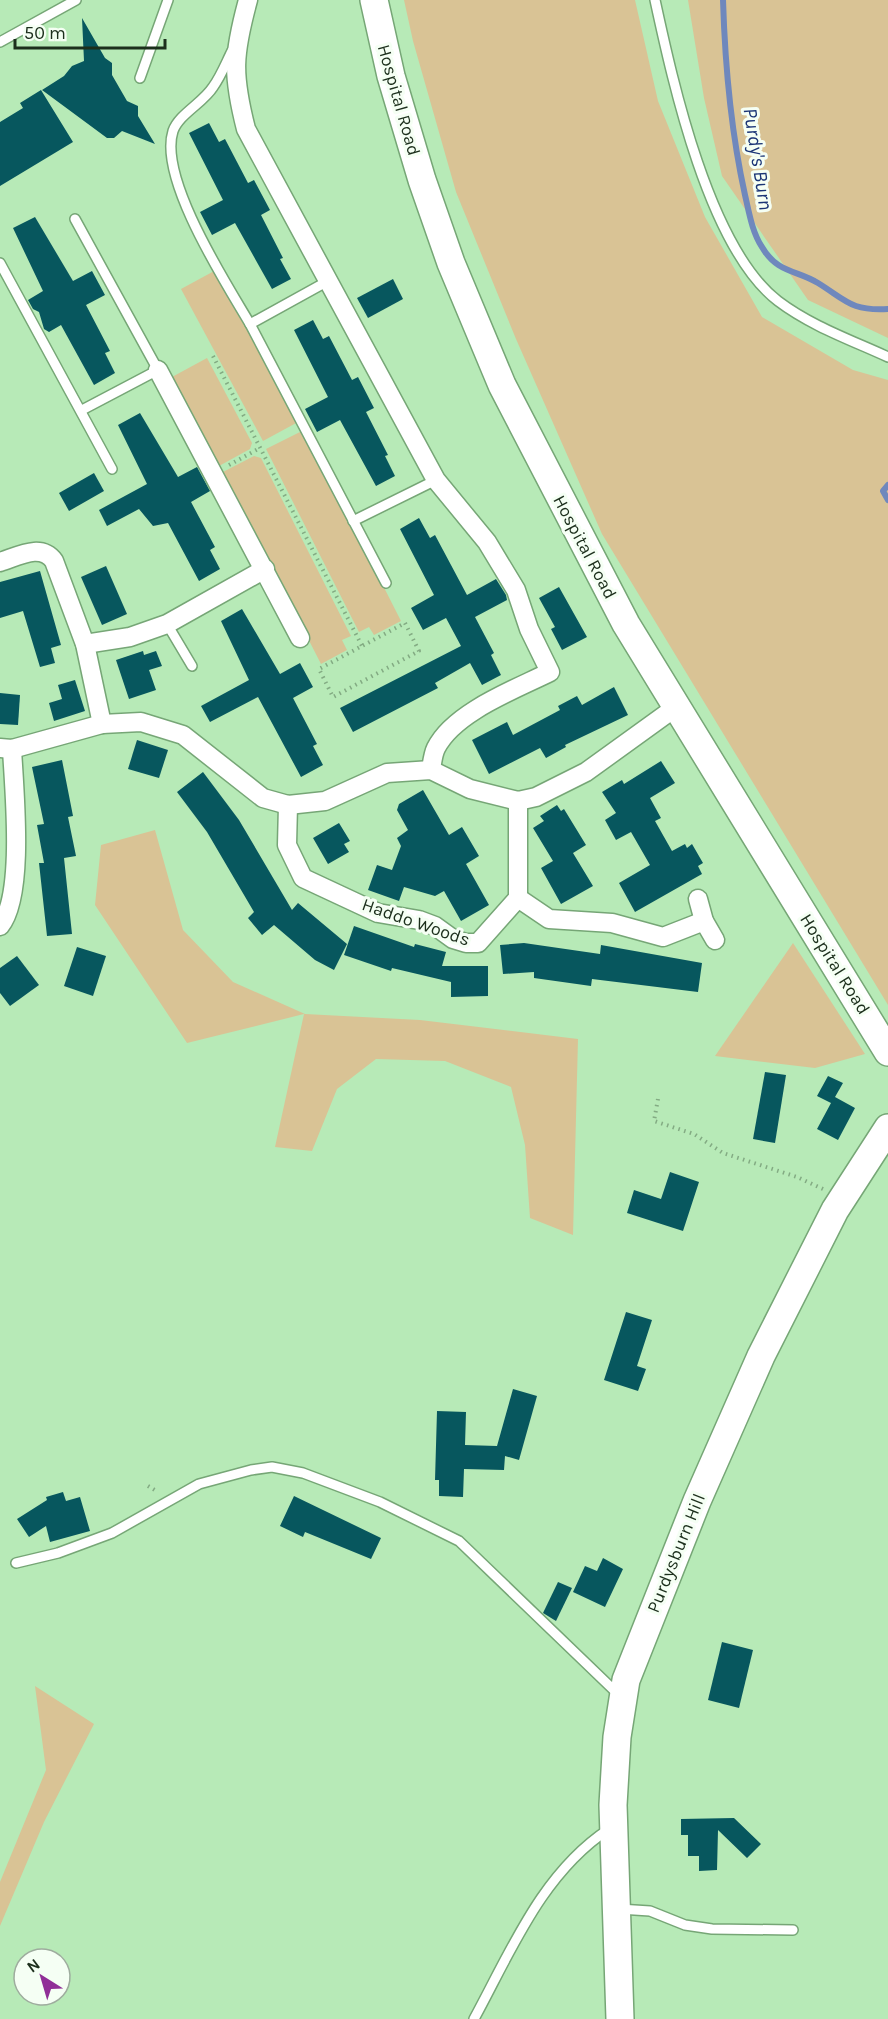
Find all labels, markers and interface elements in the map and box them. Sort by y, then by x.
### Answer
scale bar [15,12,165,50]
text: 50 m [24,22,66,44]
street label: Hospital Road [373,42,425,158]
water label: Purdy's Burn [739,106,777,212]
street label: Hospital Road [548,491,622,603]
street label: Haddo Woods [359,893,473,951]
street label: Hospital Road [795,910,875,1018]
street label: Purdysburn Hill [642,1490,710,1616]
north arrow [12,1947,72,2007]
text: N [23,1954,44,1976]

